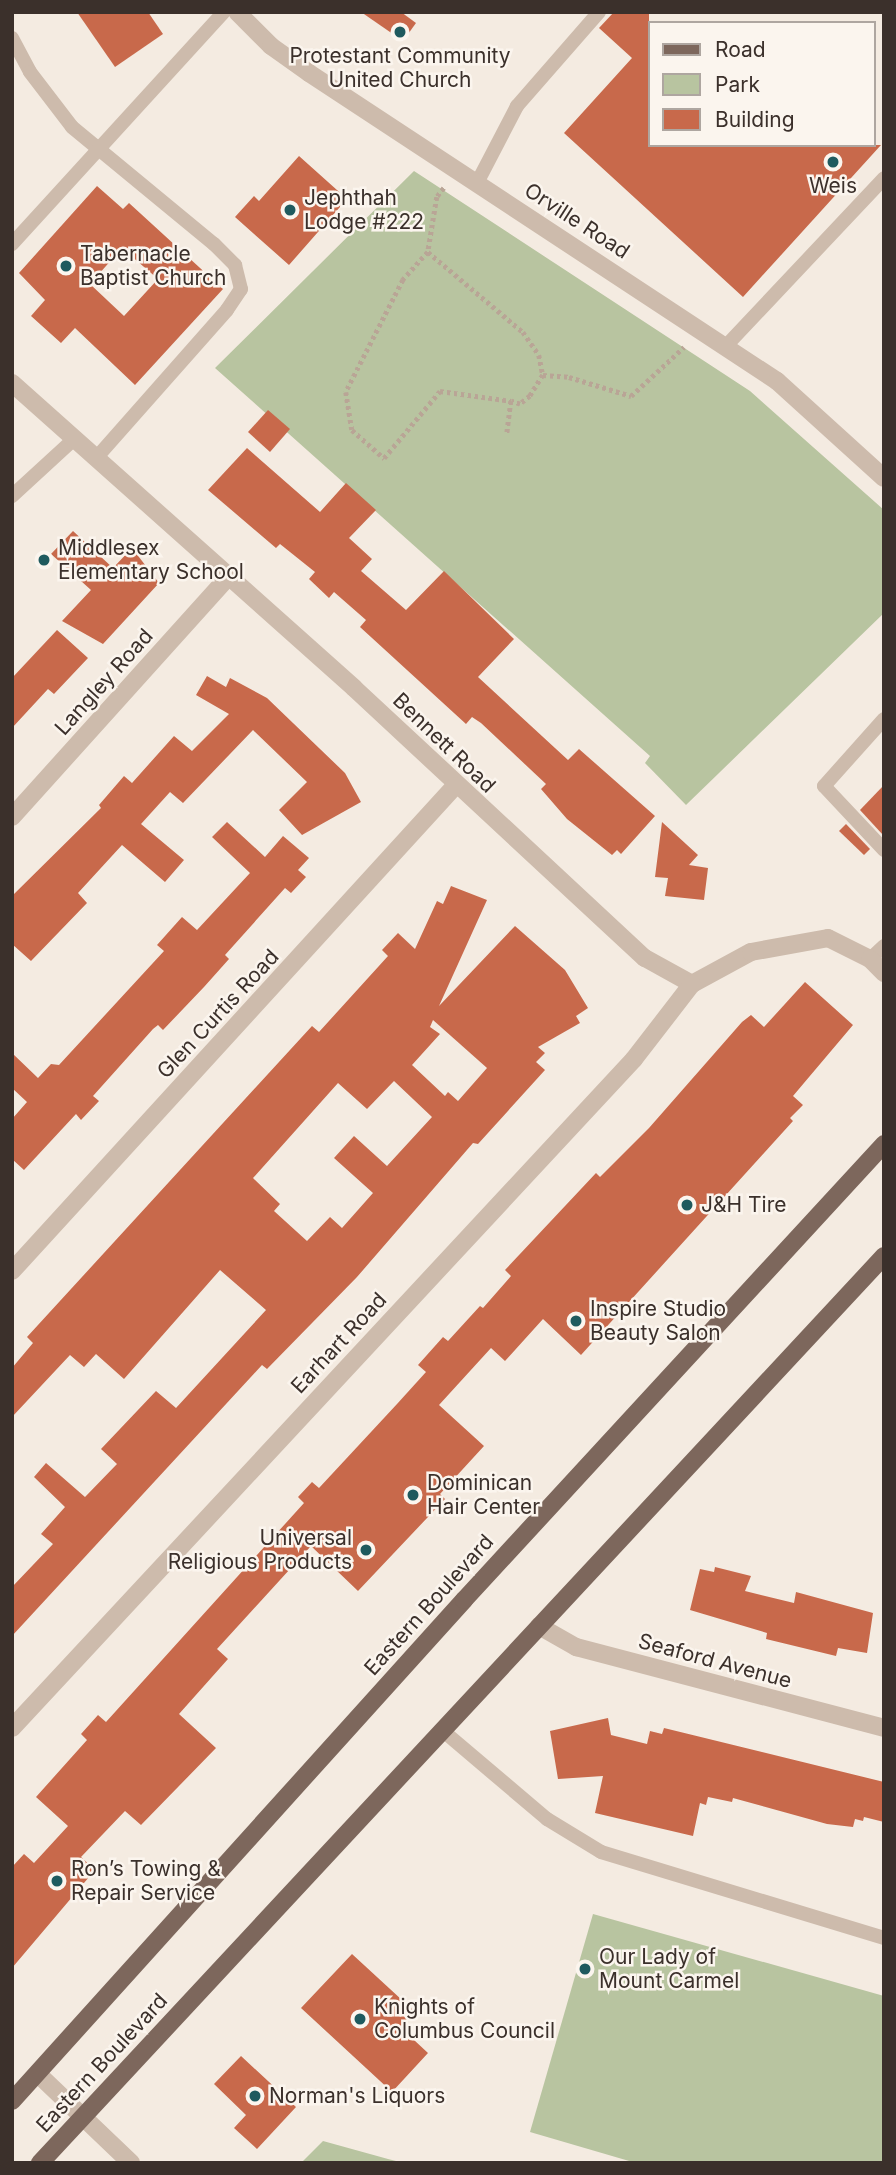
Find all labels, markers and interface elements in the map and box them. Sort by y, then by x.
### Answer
legend [648,21,875,147]
marker: Protestant Community United Church [392,24,408,40]
text: Road [715,37,766,62]
place label: Protestant Community United Church [289,43,511,93]
text: Park [715,72,760,97]
text: Building [715,107,795,132]
marker: Weis [825,154,841,170]
place label: Weis [809,173,857,199]
street label: Orville Road [520,178,634,264]
place label: Jephthah Lodge #222 [304,185,424,235]
marker: Jephthah Lodge #222 [282,202,298,218]
place label: Tabernacle Baptist Church [80,241,226,291]
marker: Tabernacle Baptist Church [58,258,74,274]
place label: Middlesex Elementary School [58,535,244,585]
marker: Middlesex Elementary School [36,552,52,568]
street label: Langley Road [50,624,158,740]
street label: Bennett Road [387,688,501,798]
street label: Glen Curtis Road [152,944,284,1084]
place label: J&H Tire [701,1192,786,1218]
marker: J&H Tire [679,1197,695,1213]
street label: Earhart Road [286,1287,392,1399]
place label: Inspire Studio Beauty Salon [590,1296,726,1346]
marker: Inspire Studio Beauty Salon [568,1313,584,1329]
place label: Dominican Hair Center [427,1470,540,1520]
marker: Dominican Hair Center [405,1487,421,1503]
place label: Universal Religious Products [168,1525,352,1575]
street label: Eastern Boulevard [359,1529,499,1681]
marker: Universal Religious Products [358,1542,374,1558]
street label: Seaford Avenue [636,1628,794,1694]
place label: Ron’s Towing & Repair Service [71,1856,221,1906]
marker: Ron’s Towing & Repair Service [49,1873,65,1889]
place label: Our Lady of Mount Carmel [599,1944,739,1994]
marker: Our Lady of Mount Carmel [577,1961,593,1977]
street label: Eastern Boulevard [31,1988,173,2138]
place label: Knights of Columbus Council [374,1994,555,2044]
marker: Knights of Columbus Council [352,2011,368,2027]
place label: Norman's Liquors [269,2083,445,2109]
marker: Norman's Liquors [247,2088,263,2104]

